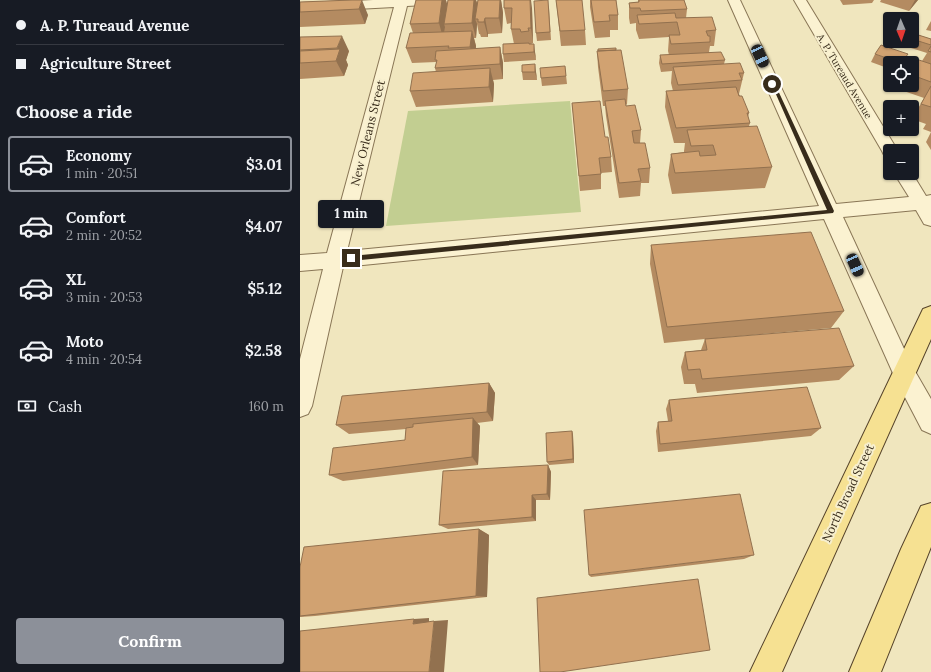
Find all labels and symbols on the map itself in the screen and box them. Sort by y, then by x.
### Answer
north arrow [883,12,919,48]
street label: A. P. Tureaud Avenue [813,30,875,122]
car [749,43,771,69]
route start [763,75,781,93]
street label: New Orleans Street [347,78,388,188]
callout: 1 min [318,200,384,228]
route end [342,249,360,267]
car [845,252,865,278]
street label: North Broad Street [818,441,877,544]

